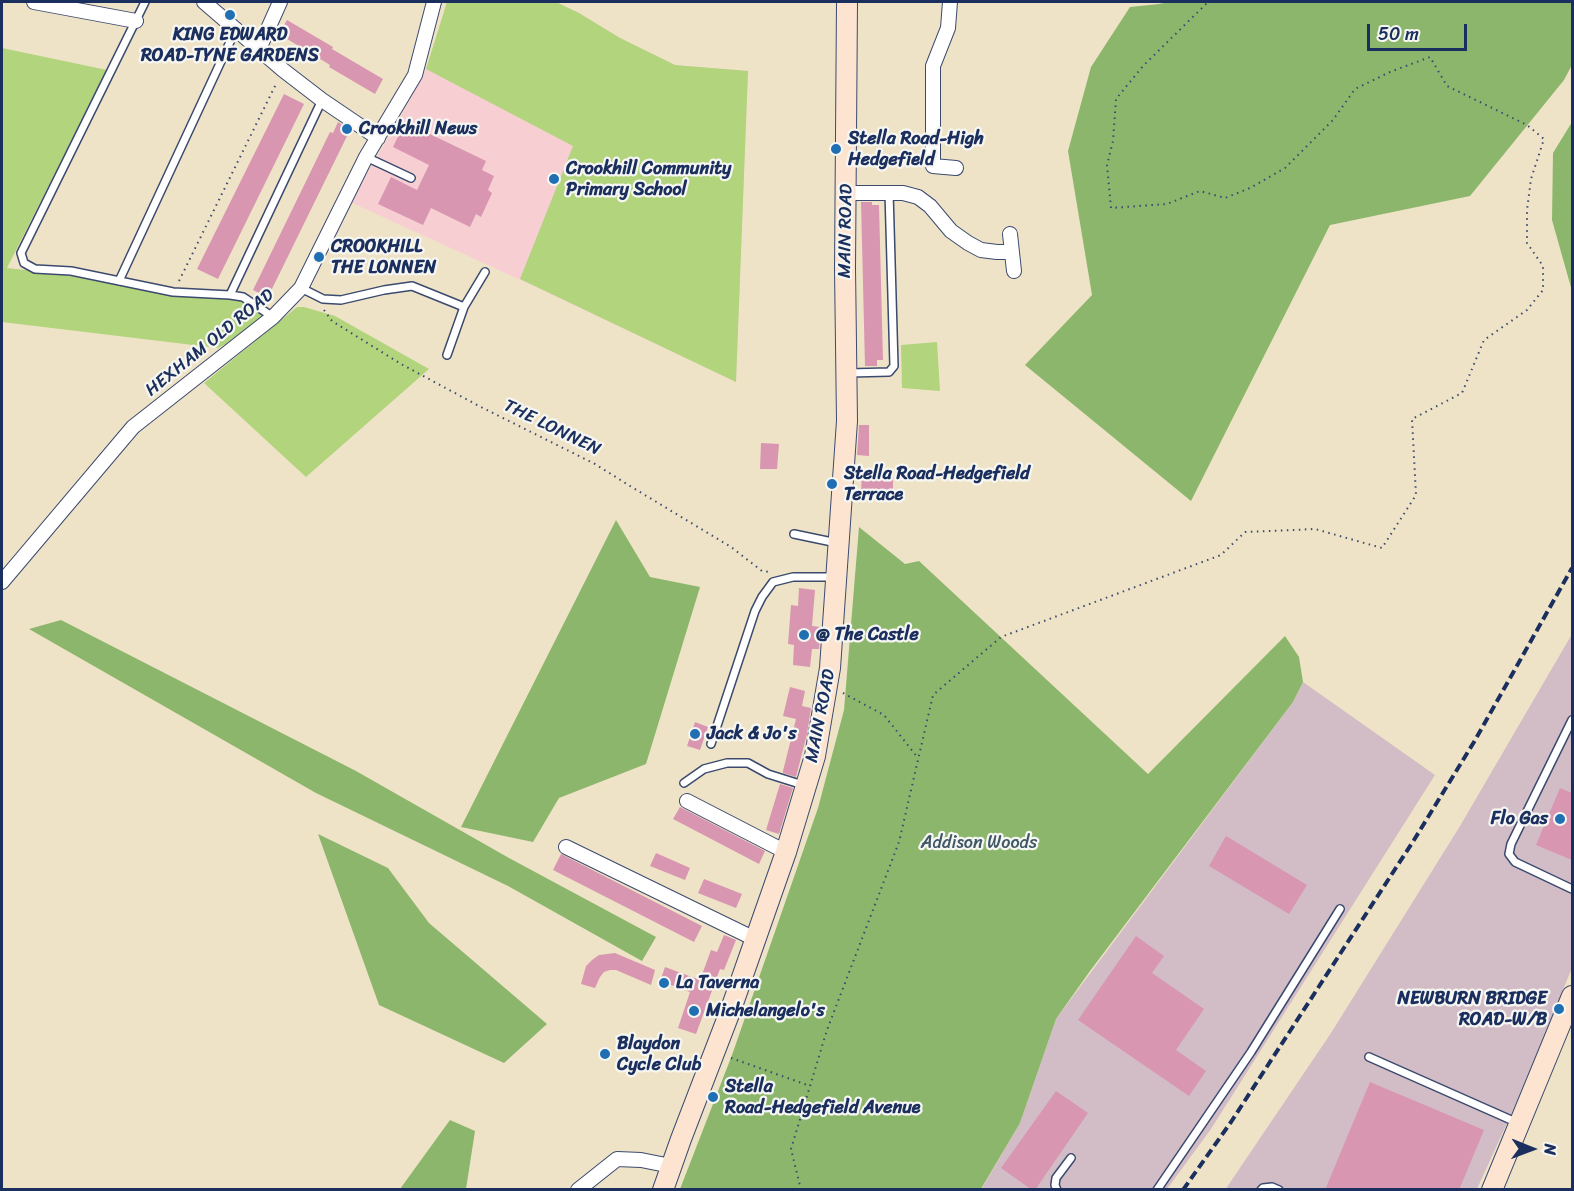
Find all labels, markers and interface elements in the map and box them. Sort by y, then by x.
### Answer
marker: KING EDWARD ROAD-TYNE GARDENS [223,8,237,22]
scale bar [1370,12,1470,50]
text: 50 m [1378,18,1419,50]
place label: KING EDWARD ROAD-TYNE GARDENS [141,24,319,66]
place label: Crookhill News [359,118,477,140]
marker: Crookhill News [340,122,354,136]
place label: Stella Road-High Hedgefield [848,128,984,170]
marker: Stella Road-High Hedgefield [829,142,843,156]
place label: Crookhill Community Primary School [566,158,731,201]
marker: Crookhill Community Primary School [547,172,561,186]
street label: MAIN ROAD [834,184,858,278]
place label: CROOKHILL THE LONNEN [331,236,436,278]
marker: CROOKHILL THE LONNEN [312,250,326,264]
street label: HEXHAM OLD ROAD [141,285,279,401]
street label: THE LONNEN [500,395,604,461]
place label: Stella Road-Hedgefield Terrace [844,463,1030,506]
marker: Stella Road-Hedgefield Terrace [825,477,839,491]
place label: @ The Castle [816,624,919,646]
marker: @ The Castle [797,628,811,642]
street label: MAIN ROAD [801,668,841,764]
place label: Jack & Jo's [707,723,796,745]
marker: Jack & Jo's [688,727,702,741]
place label: Flo Gas [1491,808,1548,830]
marker: Flo Gas [1553,812,1567,826]
park label: Addison Woods [921,832,1037,854]
place label: La Taverna [676,972,759,994]
marker: La Taverna [657,976,671,990]
place label: NEWBURN BRIDGE ROAD-W/B [1397,988,1547,1030]
place label: Michelangelo's [706,1000,825,1022]
marker: NEWBURN BRIDGE ROAD-W/B [1552,1002,1566,1016]
marker: Michelangelo's [687,1004,701,1018]
place label: Blaydon Cycle Club [617,1033,701,1076]
marker: Blaydon Cycle Club [598,1047,612,1061]
place label: Stella Road-Hedgefield Avenue [725,1076,921,1118]
marker: Stella Road-Hedgefield Avenue [706,1090,720,1104]
north arrow [1502,1119,1562,1179]
text: N [1536,1144,1565,1155]

